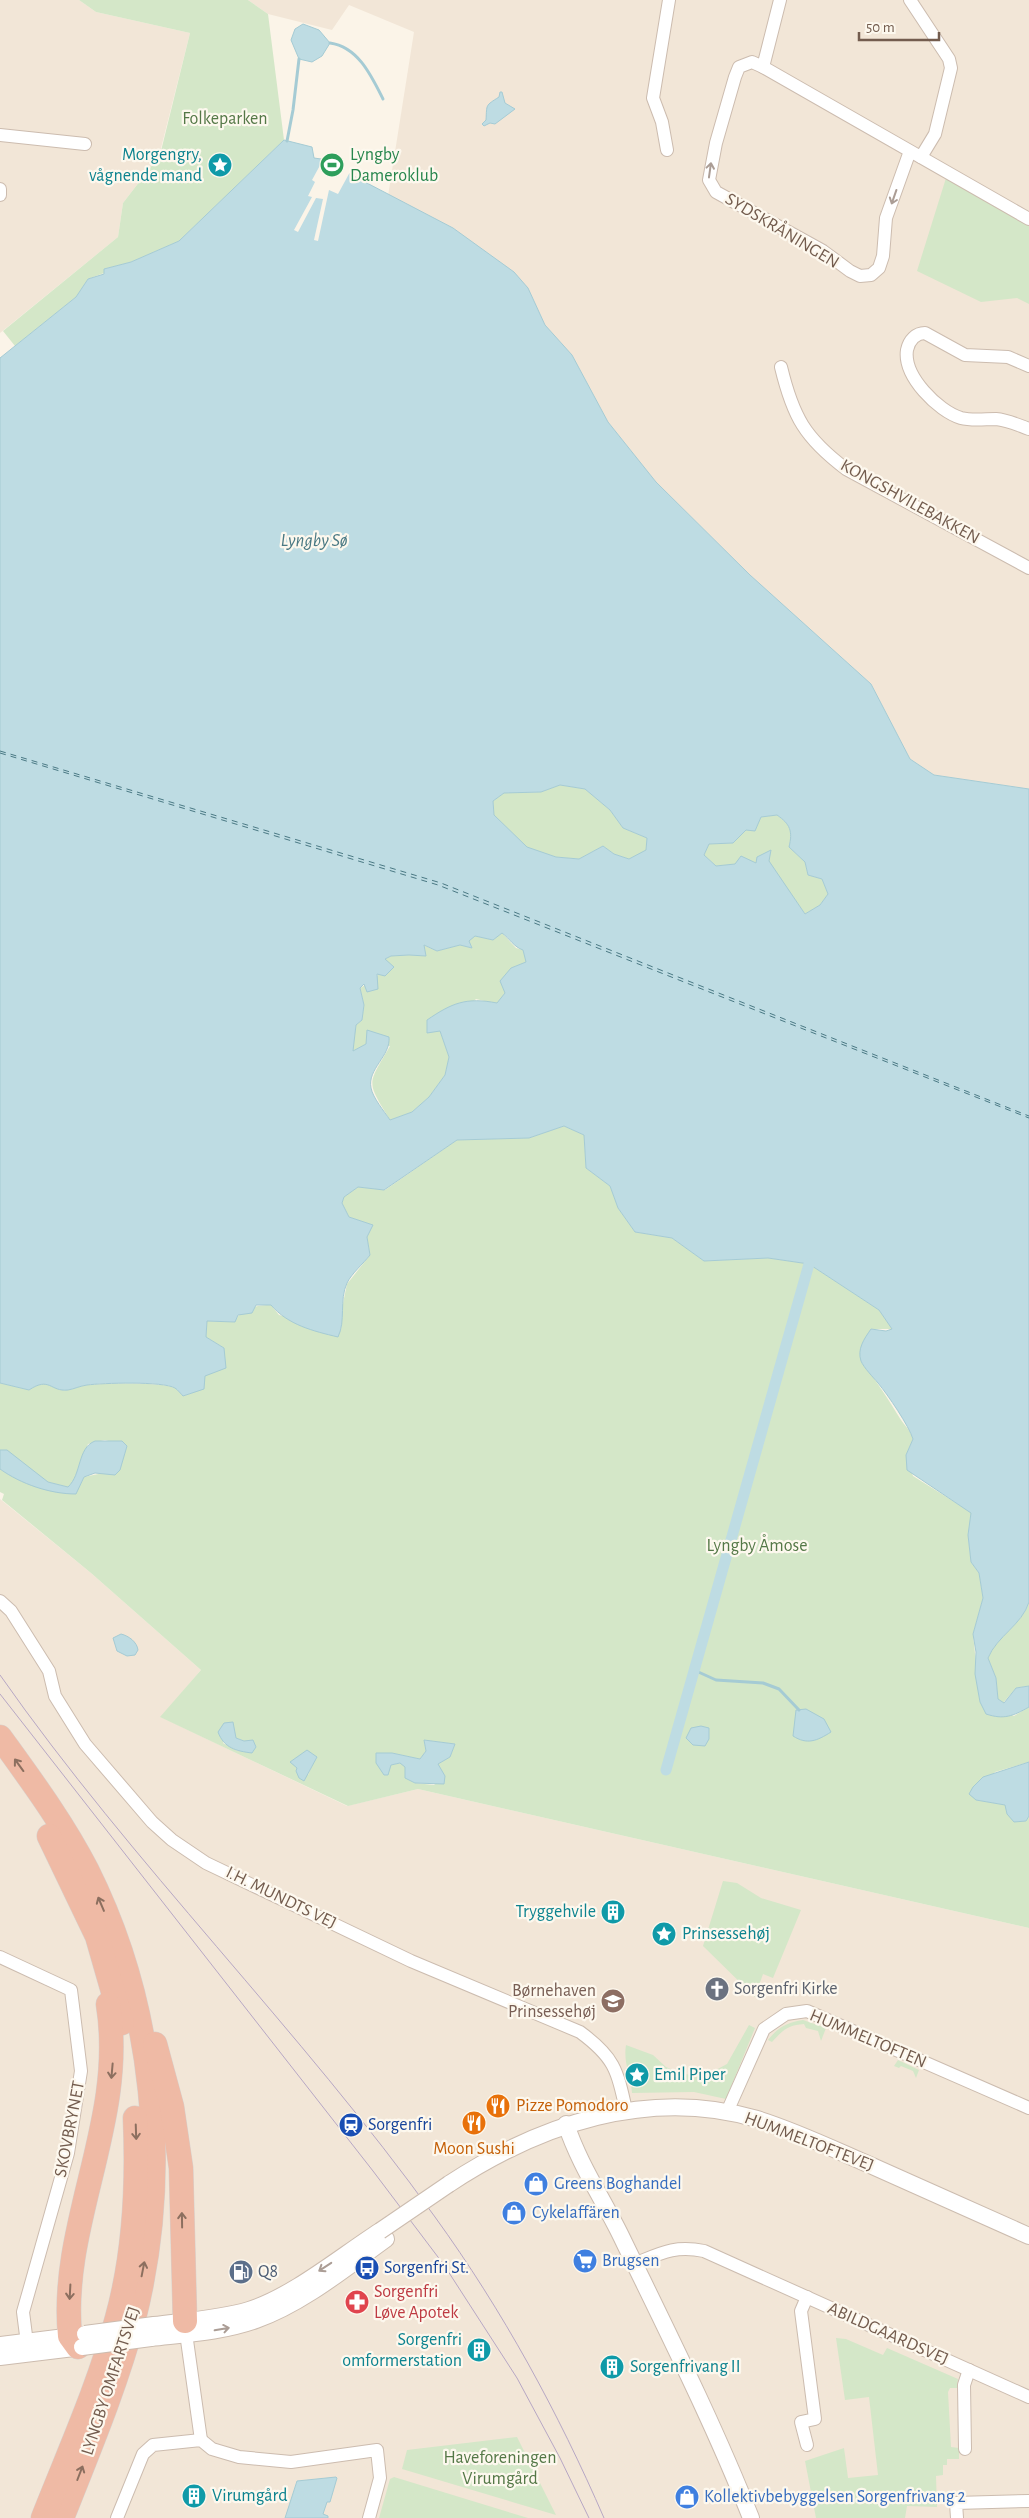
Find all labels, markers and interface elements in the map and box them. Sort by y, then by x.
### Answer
scale bar [859,10,939,42]
text: 50 m [866,20,895,35]
park label: Folkeparken [182,110,268,128]
place label: Morgengry, vågnende mand [89,146,202,185]
place label: Lyngby Dameroklub [350,146,438,185]
place icon: Morgengry, vågnende mand [207,152,233,178]
sports icon: Lyngby Dameroklub [319,152,345,178]
one-way arrow [705,163,715,179]
street label: SYDSKRÅNINGEN [722,187,844,272]
one-way arrow [889,189,898,204]
street label: KONGSHVILEBAKKEN [837,456,983,548]
water label: Lyngby Sø [281,531,348,550]
park label: Lyngby Åmose [707,1534,807,1555]
one-way arrow [14,1758,25,1772]
street label: I.H. MUNDTS VEJ [223,1864,339,1932]
one-way arrow [96,1897,106,1912]
building icon: Tryggehvile [600,1899,626,1925]
place label: Tryggehvile [515,1903,596,1921]
place icon: Prinsessehøj [651,1921,677,1947]
place label: Prinsessehøj [682,1925,770,1943]
church icon: Sorgenfri Kirke [704,1976,730,2002]
place label: Sorgenfri Kirke [734,1980,838,1998]
place label: Børnehaven Prinsessehøj [508,1982,596,2021]
school or university icon: Børnehaven Prinsessehøj [600,1988,626,2014]
street label: HUMMELTOFTEN [807,2006,929,2072]
place icon: Emil Piper [624,2062,650,2088]
one-way arrow [107,2063,116,2079]
place label: Emil Piper [654,2066,726,2084]
street label: SKOVBRYNET [52,2079,88,2179]
restaurant icon: Pizze Pomodoro [485,2093,511,2119]
place label: Pizze Pomodoro [516,2097,629,2115]
street label: HUMMELTOFTEVEJ [742,2109,876,2175]
restaurant icon: Moon Sushi [461,2110,487,2136]
station icon: Sorgenfri [338,2112,364,2138]
place label: Sorgenfri [368,2116,432,2134]
one-way arrow [131,2124,141,2140]
place label: Moon Sushi [433,2140,515,2158]
shop icon: Greens Boghandel [523,2171,549,2197]
place label: Greens Boghandel [554,2175,682,2193]
shop icon: Cykelaffären [501,2200,527,2226]
place label: Cykelaffären [532,2204,620,2222]
one-way arrow [177,2212,187,2228]
supermarket icon: Brugsen [572,2248,598,2274]
place label: Brugsen [602,2252,660,2270]
bus stop icon: Sorgenfri St. [354,2255,380,2281]
fuel station icon: Q8 [228,2259,254,2285]
place label: Sorgenfri St. [384,2259,469,2277]
one-way arrow [139,2262,149,2278]
one-way arrow [318,2262,332,2272]
place label: Q8 [258,2263,278,2281]
place label: Sorgenfri Løve Apotek [374,2283,459,2322]
one-way arrow [65,2284,74,2300]
pharmacy icon: Sorgenfri Løve Apotek [344,2289,370,2315]
street label: ABILDGAARDSVEJ [825,2299,951,2369]
street label: LYNGBY OMFARTSVEJ [78,2304,144,2458]
one-way arrow [214,2324,230,2333]
place label: Sorgenfri omformerstation [342,2331,462,2370]
building icon: Sorgenfri omformerstation [466,2337,492,2363]
building icon: Sorgenfrivang II [599,2354,625,2380]
place label: Sorgenfrivang II [630,2358,741,2376]
park label: Haveforeningen Virumgård [444,2449,556,2488]
one-way arrow [76,2465,85,2481]
building icon: Virumgård [181,2483,207,2509]
shop icon: Kollektivbebyggelsen Sorgenfrivang 2 [674,2484,700,2510]
place label: Virumgård [212,2487,288,2505]
place label: Kollektivbebyggelsen Sorgenfrivang 2 [704,2488,966,2506]

